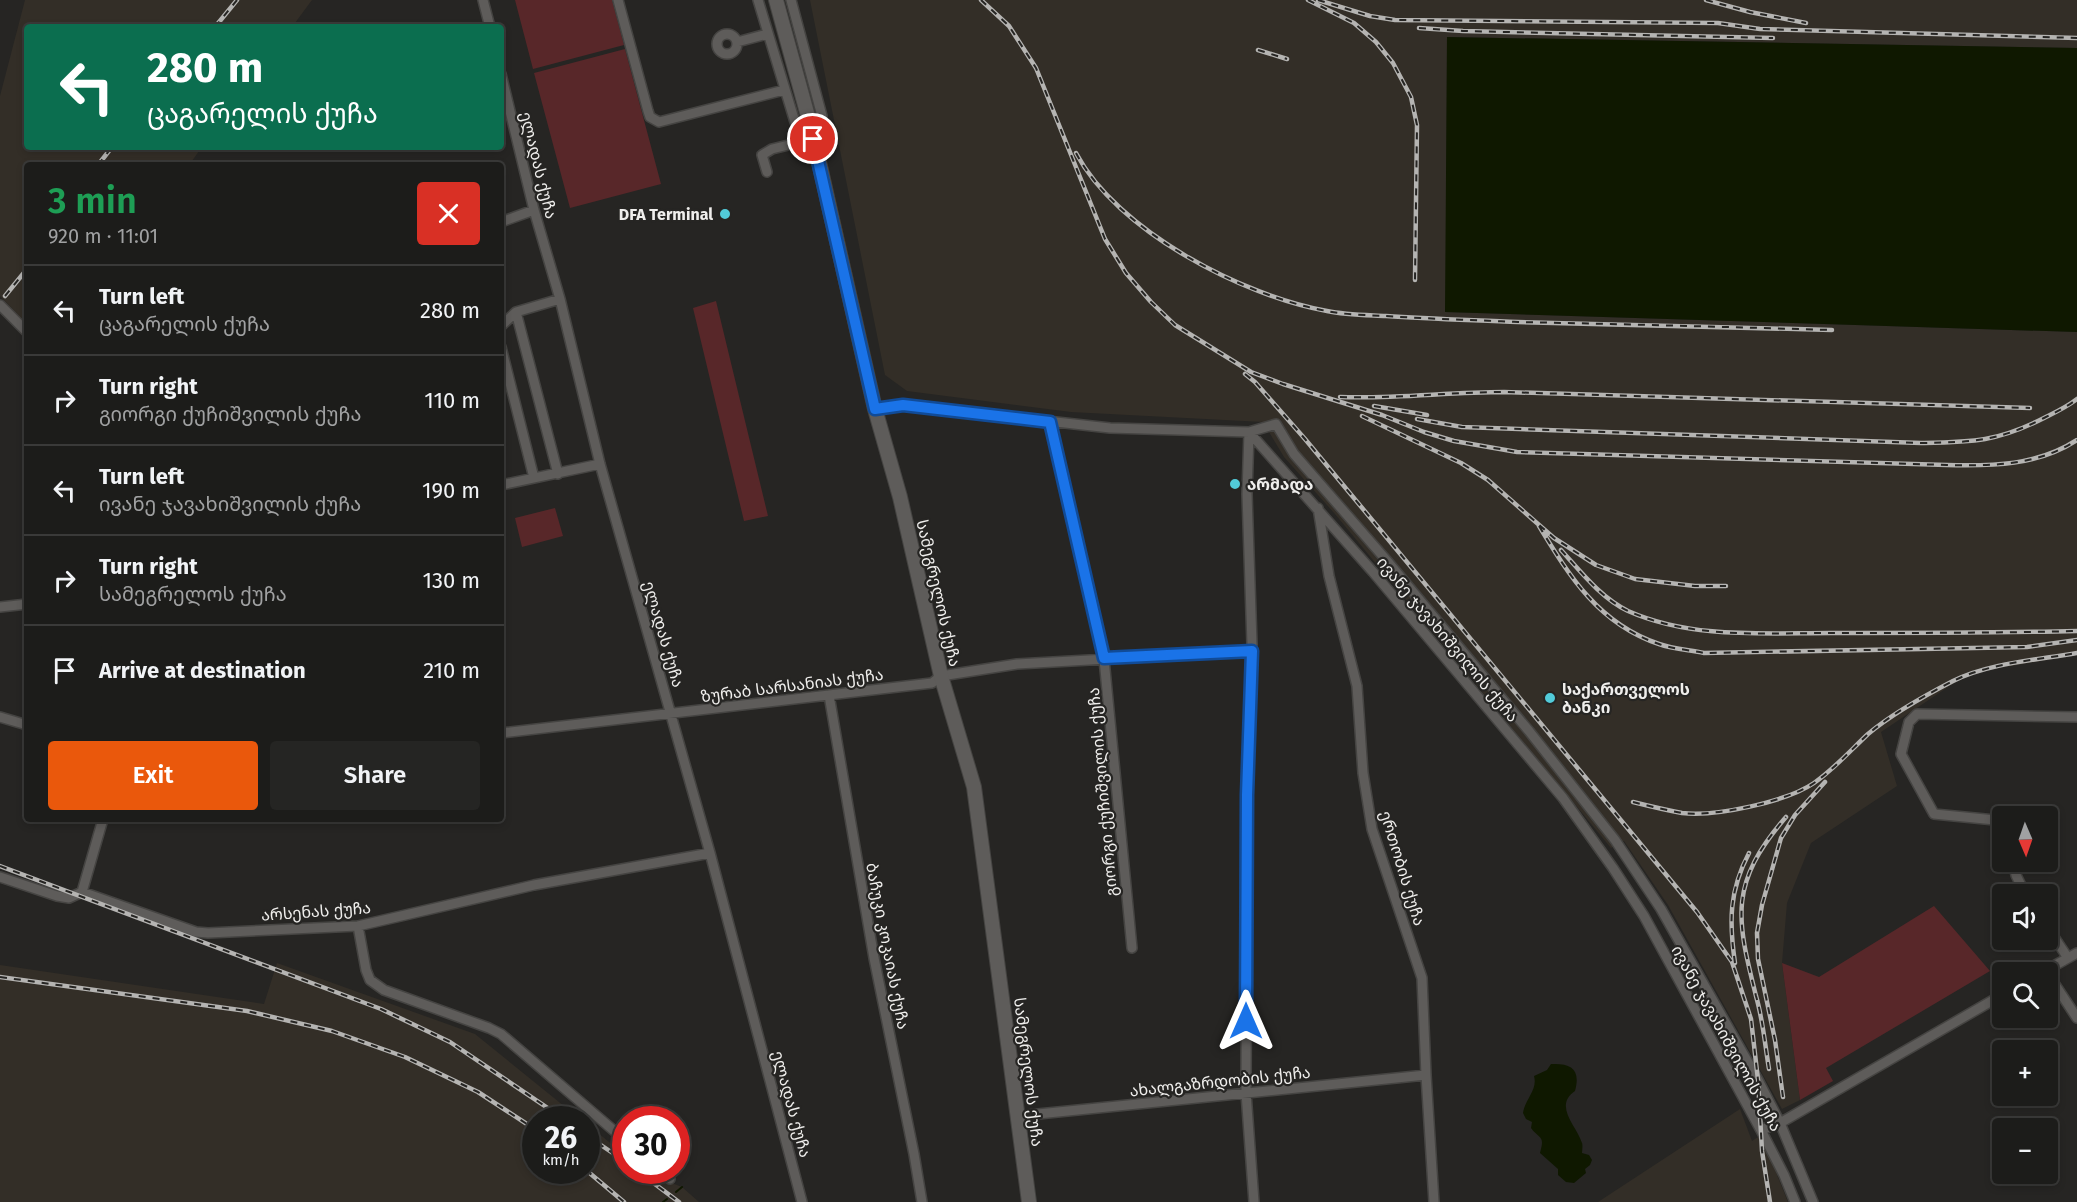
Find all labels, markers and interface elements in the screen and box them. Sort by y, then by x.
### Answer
text: 280 m [147,43,263,93]
icon: left [48,48,126,126]
text: ცაგარელის ქუჩა [147,98,378,130]
street label: ელადას ქუჩა [515,110,561,221]
pin [787,113,838,164]
icon: arrive [796,122,829,155]
text: 3 min [48,179,137,223]
button: close [417,182,480,245]
place label: DFA Terminal [619,205,713,224]
marker: DFA Terminal [718,207,732,221]
text: 920 m · 11:01 [48,224,158,248]
text: Turn left [99,283,184,310]
icon: left [48,294,81,327]
text: 280 m [420,297,480,324]
text: ცაგარელის ქუჩა [99,312,270,336]
text: Turn right [99,373,198,400]
icon: right [48,384,81,417]
text: 110 m [424,387,480,414]
text: გიორგი ქუჩიშვილის ქუჩა [99,402,361,426]
text: Turn left [99,463,184,490]
icon: left [48,474,81,507]
place label: არმადა [1247,475,1313,495]
text: 190 m [422,477,480,504]
marker: არმადა [1228,477,1242,491]
text: ივანე ჯავახიშვილის ქუჩა [99,492,361,516]
street label: სამეგრელოს ქუჩა [911,518,965,669]
text: Turn right [99,553,198,580]
street label: ივანე ჯავახიშვილის ქუჩა [1372,553,1522,726]
icon: right [48,564,81,597]
text: 130 m [423,567,480,594]
street label: ელადას ქუჩა [638,579,688,690]
text: სამეგრელოს ქუჩა [99,582,287,606]
icon: arrive [48,654,81,687]
text: Arrive at destination [99,657,306,684]
text: 210 m [423,657,480,684]
street label: ზურაბ სარსანიას ქუჩა [700,665,884,706]
place label: საქართველოს ბანკი [1562,680,1690,717]
street label: გიორგი ქუჩიშვილის ქუჩა [1084,686,1122,897]
marker: საქართველოს ბანკი [1543,691,1557,705]
button: Exit [48,741,258,810]
button: Share [270,741,480,810]
north arrow [1992,806,2058,872]
map controls [1992,806,2058,1184]
street label: ერთობის ქუჩა [1376,808,1429,928]
street label: ბაჩუკი კოკაიას ქუჩა [862,861,913,1031]
button: sound [1992,884,2058,950]
street label: არსენას ქუჩა [261,898,372,925]
street label: ივანე ჯავახიშვილის ქუჩა [1667,942,1786,1135]
button: search [1992,962,2058,1028]
position arrow [1214,989,1278,1053]
street label: სამეგრელოს ქუჩა [1009,996,1047,1148]
button: + [1992,1040,2058,1106]
street label: ელადას ქუჩა [767,1049,815,1160]
street label: ახალგაზრდობის ქუჩა [1129,1063,1312,1101]
speed limit sign: 30 [612,1106,690,1184]
button: − [1992,1118,2058,1184]
text: 26 [545,1120,577,1156]
text: km/h [542,1151,580,1169]

